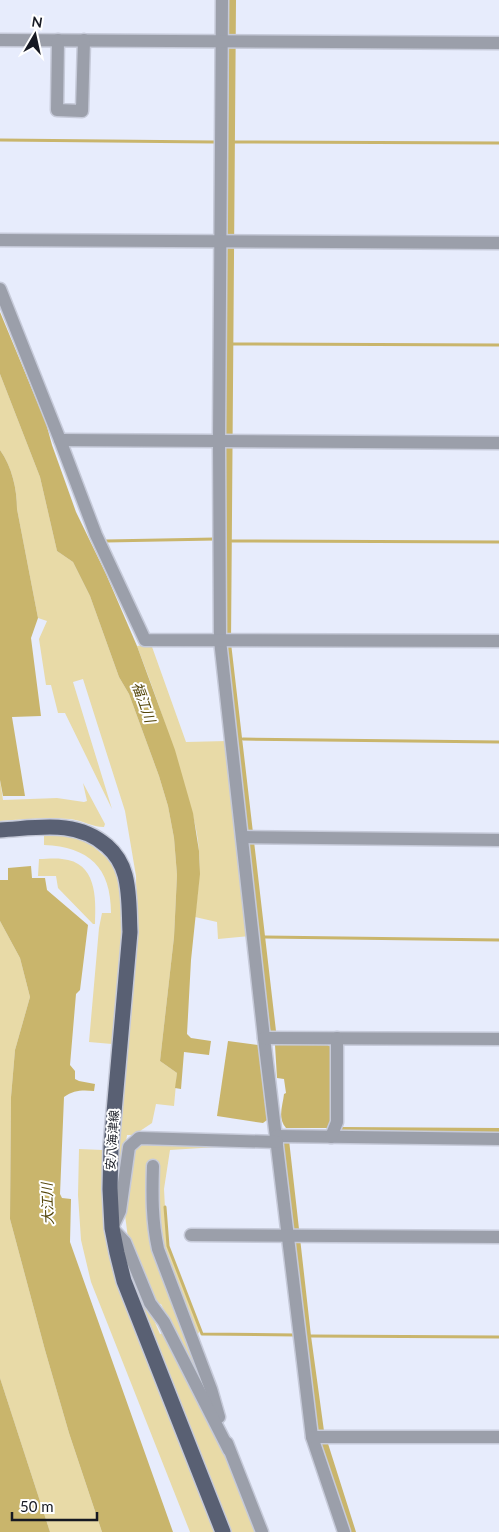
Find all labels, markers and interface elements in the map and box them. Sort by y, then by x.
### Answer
north arrow [10,10,60,60]
text: N [30,12,44,31]
water label: 福江川 [129,679,160,727]
street label: 安八海津線 [102,1110,122,1170]
water label: 大江川 [38,1181,56,1225]
scale bar [12,1490,98,1522]
text: 50 m [20,1497,54,1515]

